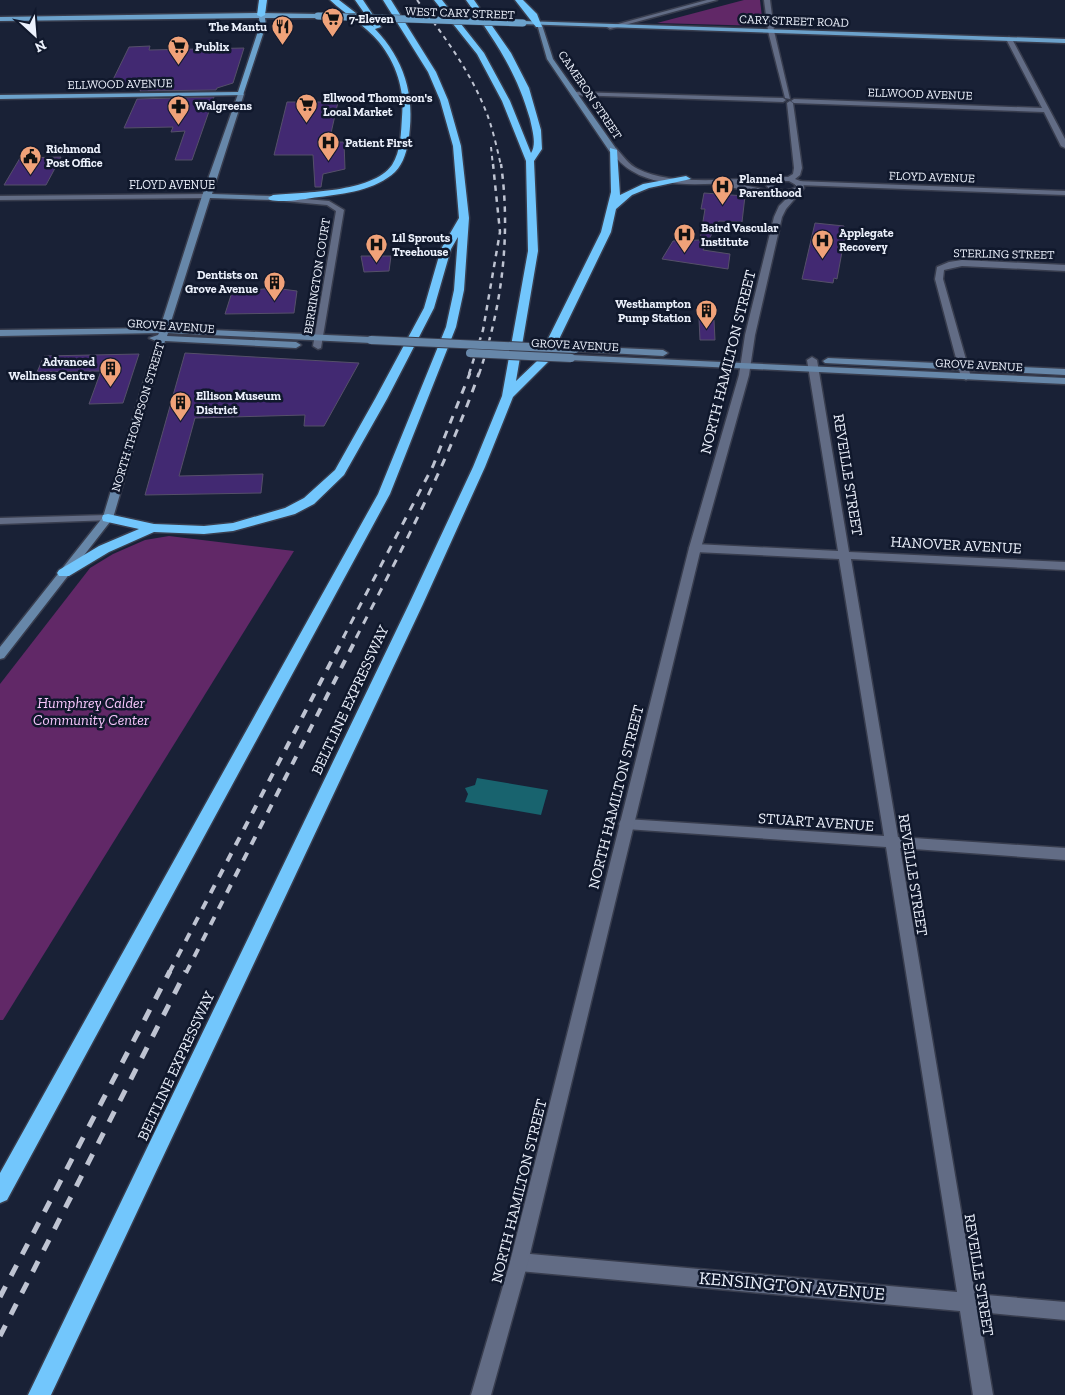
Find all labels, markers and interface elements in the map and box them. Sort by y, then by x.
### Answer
street label: WEST CARY STREET [405,4,516,22]
supermarket icon: 7-Eleven [321,7,345,38]
north arrow [10,10,60,60]
place label: 7-Eleven [349,12,394,26]
street label: CARY STREET ROAD [739,12,849,30]
restaurant icon: The Mantu [271,15,295,46]
place label: The Mantu [208,20,267,34]
supermarket icon: Publix [167,35,191,66]
text: N [32,36,49,56]
place label: Publix [195,40,230,54]
street label: CAMERON STREET [555,48,625,142]
street label: ELLWOOD AVENUE [67,76,173,92]
street label: ELLWOOD AVENUE [867,85,973,103]
place label: Ellwood Thompson's Local Market [323,91,433,119]
supermarket icon: Ellwood Thompson's Local Market [295,93,319,124]
pharmacy icon: Walgreens [167,94,191,125]
place label: Walgreens [195,99,253,113]
hospital icon: Patient First [317,131,341,162]
place label: Patient First [345,136,413,150]
place label: Richmond Post Office [46,142,103,170]
public building icon: Richmond Post Office [18,144,42,175]
street label: FLOYD AVENUE [889,169,975,185]
place label: Planned Parenthood [739,172,802,200]
hospital icon: Planned Parenthood [711,174,735,205]
street label: FLOYD AVENUE [129,178,215,192]
street label: BERRINGTON COURT [301,216,333,335]
place label: Baird Vascular Institute [701,221,779,249]
hospital icon: Baird Vascular Institute [673,223,697,254]
place label: Applegate Recovery [839,226,894,254]
hospital icon: Applegate Recovery [811,228,835,259]
place label: Lil Sprouts Treehouse [392,231,451,259]
hospital icon: Lil Sprouts Treehouse [364,233,388,264]
street label: STERLING STREET [953,246,1055,262]
place label: Dentists on Grove Avenue [185,268,258,296]
street label: NORTH HAMILTON STREET [696,268,760,456]
building icon: Dentists on Grove Avenue [262,270,286,301]
place label: Westhampton Pump Station [615,297,691,325]
building icon: Westhampton Pump Station [695,299,719,330]
street label: GROVE AVENUE [127,316,215,336]
street label: GROVE AVENUE [531,336,619,354]
street label: NORTH THOMPSON STREET [109,340,168,493]
place label: Advanced Wellness Centre [9,355,95,383]
street label: GROVE AVENUE [935,356,1023,374]
building icon: Advanced Wellness Centre [99,357,123,388]
place label: Ellison Museum District [196,389,282,417]
building icon: Ellison Museum District [168,391,192,422]
street label: REVEILLE STREET [829,413,867,537]
street label: HANOVER AVENUE [890,533,1022,557]
street label: BELTLINE EXPRESSWAY [307,622,393,777]
park label: Humphrey Calder Community Center [33,694,150,729]
street label: NORTH HAMILTON STREET [584,703,648,891]
street label: STUART AVENUE [757,809,875,835]
street label: REVEILLE STREET [894,813,932,937]
street label: BELTLINE EXPRESSWAY [133,988,219,1143]
street label: NORTH HAMILTON STREET [487,1097,551,1285]
street label: REVEILLE STREET [960,1213,998,1337]
street label: KENSINGTON AVENUE [698,1267,886,1305]

